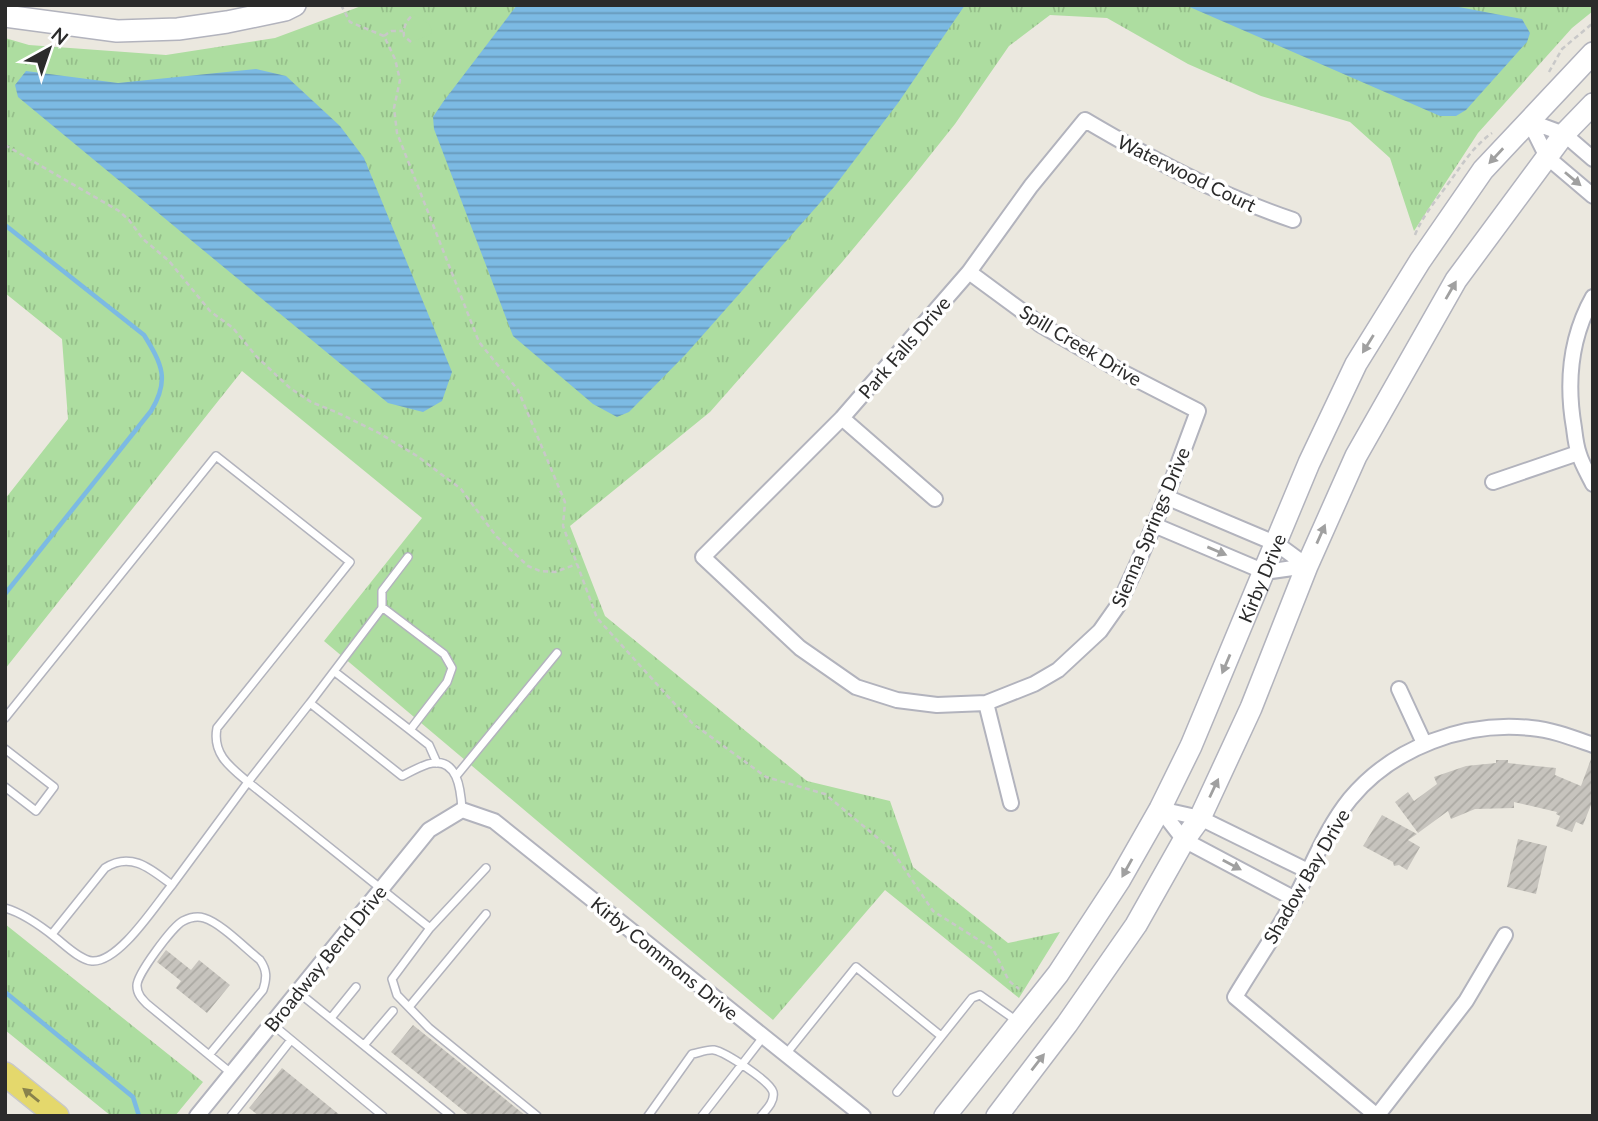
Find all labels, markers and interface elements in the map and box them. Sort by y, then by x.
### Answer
north arrow [14,14,84,84]
text: N [47,22,73,49]
street label: Waterwood Court [1114,130,1260,217]
one-way arrow [1488,147,1504,164]
one-way arrow [1564,171,1582,187]
one-way arrow [1445,280,1457,300]
street label: Park Falls Drive [853,291,955,403]
street label: Spill Creek Drive [1016,300,1146,390]
one-way arrow [1362,335,1374,354]
street label: Sienna Springs Drive [1106,444,1194,610]
one-way arrow [1315,524,1327,544]
street label: Kirby Drive [1232,530,1290,626]
one-way arrow [1207,546,1228,557]
one-way arrow [1220,653,1231,674]
one-way arrow [1208,778,1219,799]
street label: Shadow Bay Drive [1258,805,1354,947]
one-way arrow [1121,858,1133,878]
one-way arrow [1222,859,1241,871]
street label: Broadway Bend Drive [259,880,391,1036]
street label: Kirby Commons Drive [587,891,743,1025]
one-way arrow [1031,1053,1045,1071]
one-way arrow [23,1088,40,1103]

